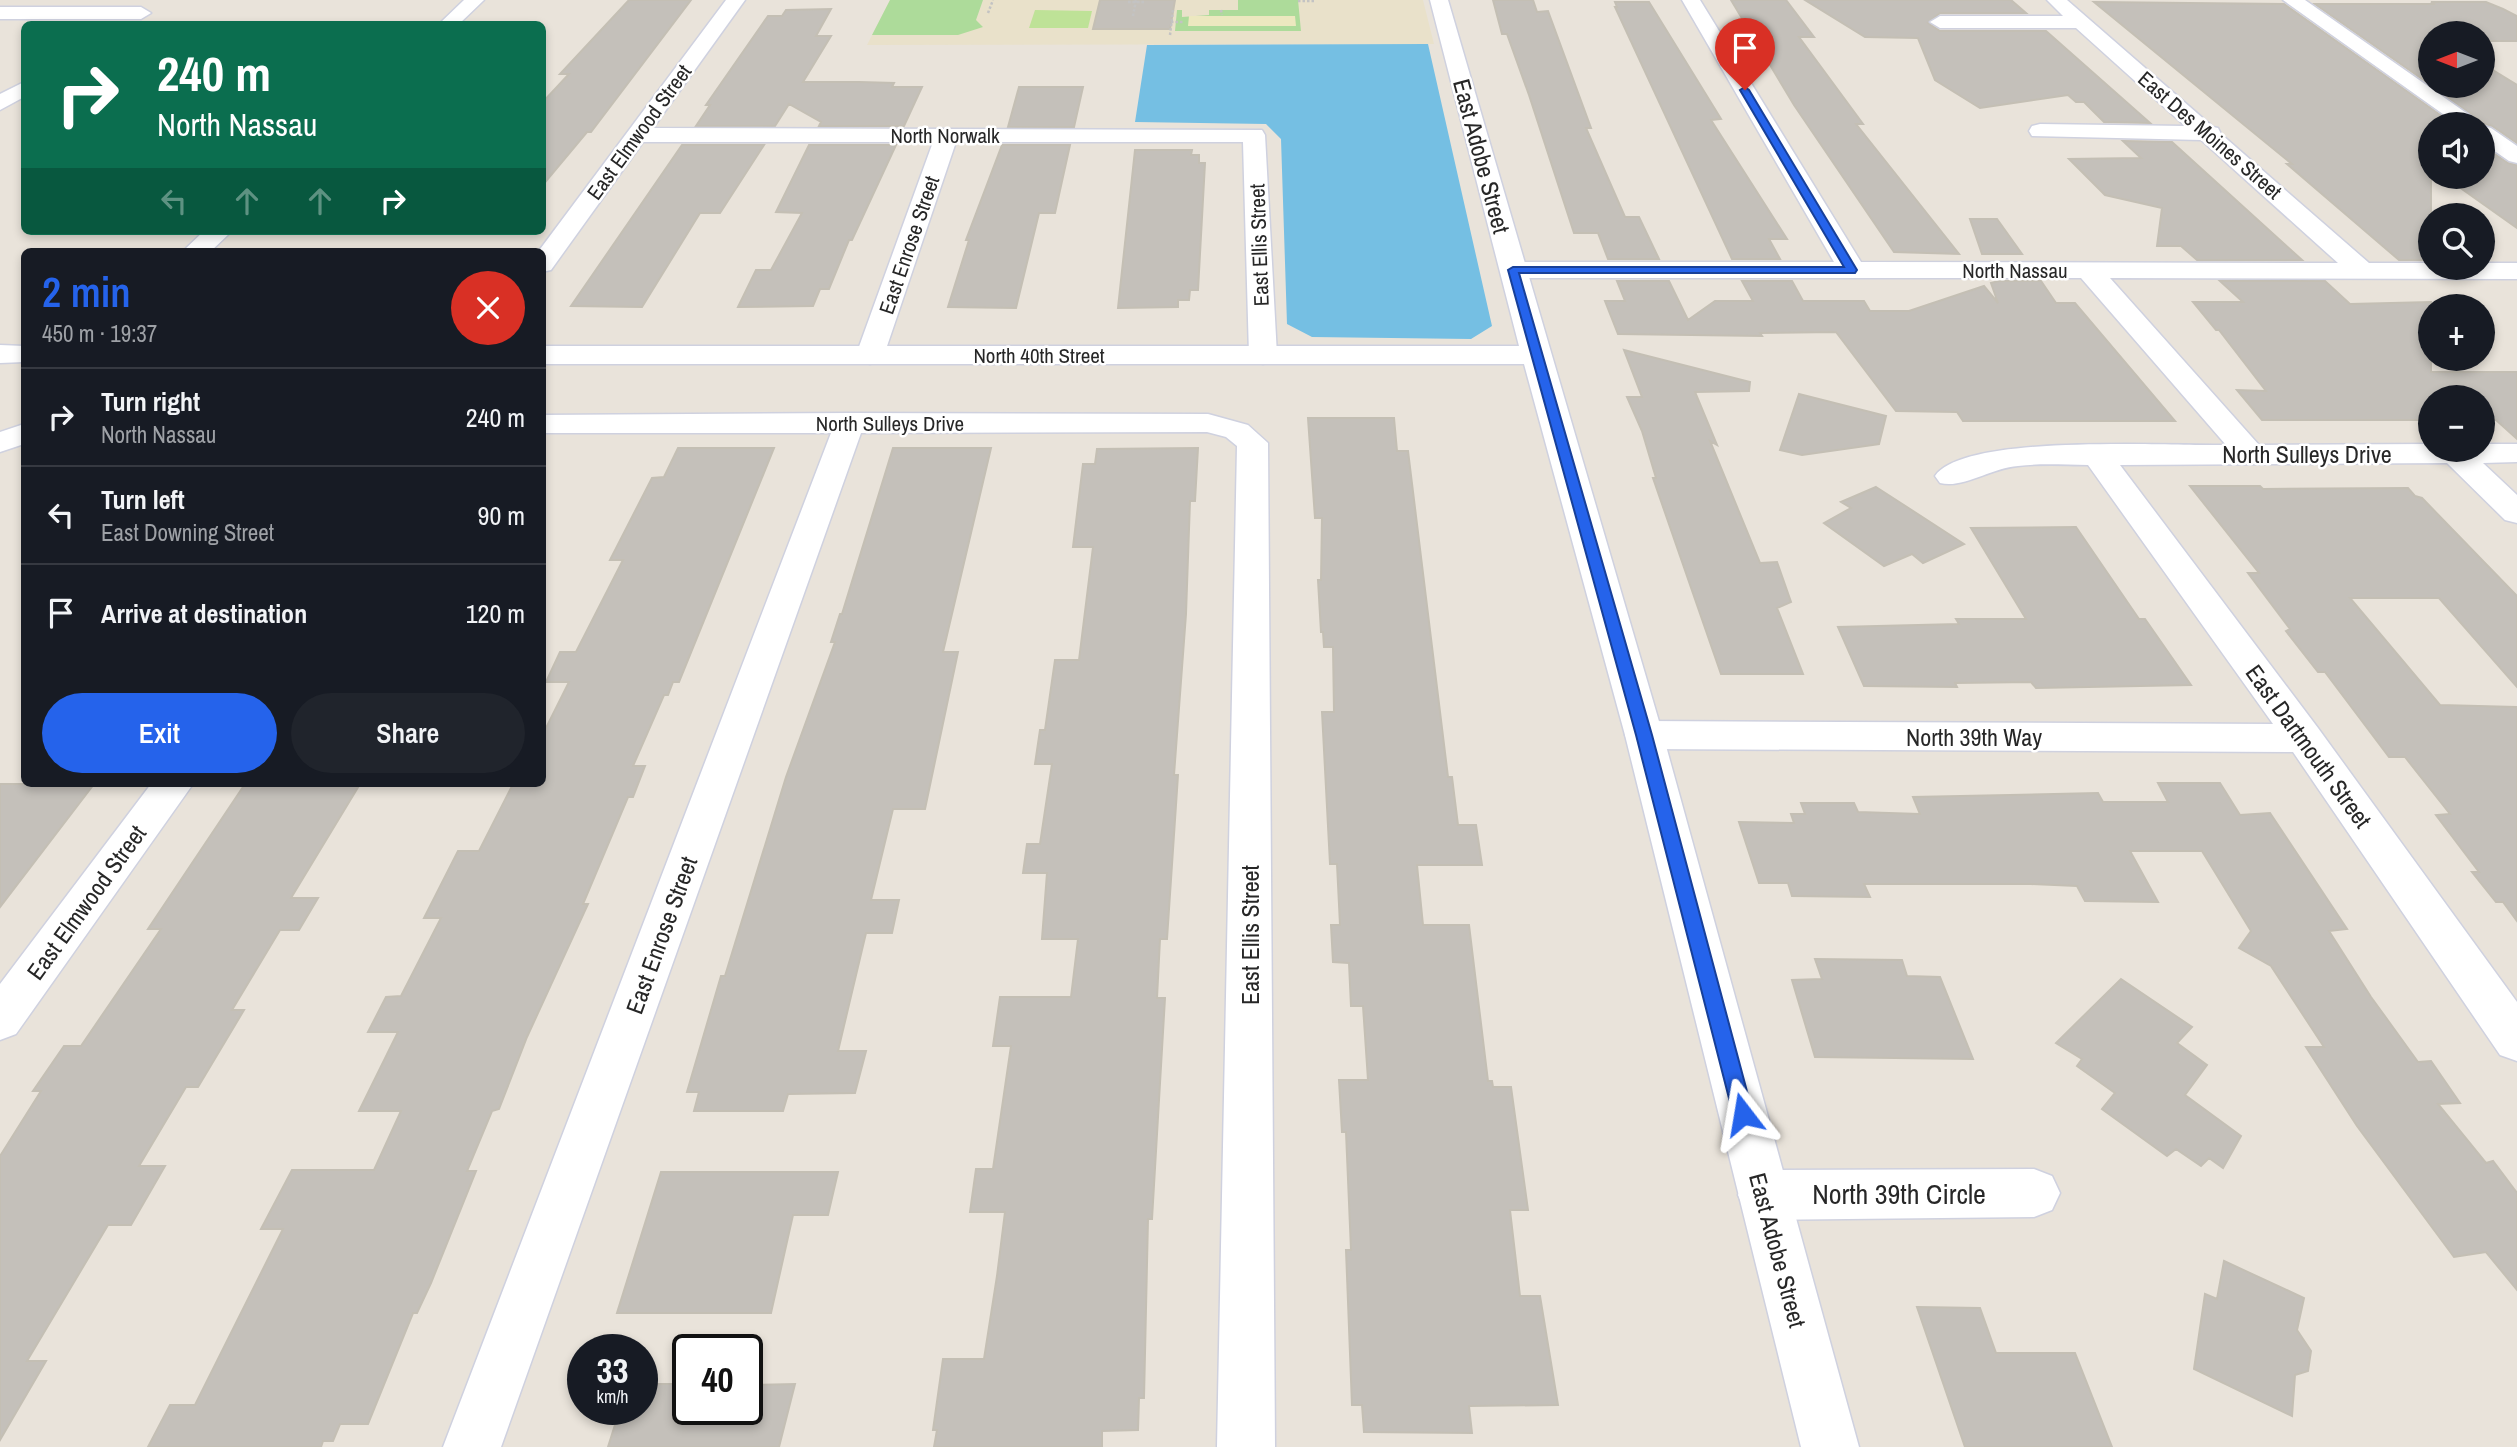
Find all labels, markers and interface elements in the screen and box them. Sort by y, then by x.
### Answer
pin [1715,18,1775,90]
north arrow [2418,21,2496,98]
map controls [2418,21,2495,462]
icon: arrive [1726,29,1764,67]
text: 240 m [157,40,271,106]
icon: right [42,49,133,140]
street label: East Elmwood Street [580,58,698,206]
street label: East Des Moines Street [2132,64,2288,206]
street label: East Adobe Street [1446,75,1518,237]
text: North Nassau [157,103,317,146]
button: sound [2418,112,2495,189]
street label: North Norwalk [890,121,1000,150]
street label: East Enrose Street [872,172,946,318]
icon: left [155,182,193,220]
icon: ahead [228,182,266,220]
icon: ahead [301,182,339,220]
icon: right [374,182,412,220]
street label: East Ellis Street [1242,183,1276,307]
button: search [2418,203,2495,280]
street label: North Nassau [1962,256,2068,285]
text: 2 min [42,264,131,320]
button: close [451,271,525,345]
button: + [2418,294,2495,371]
text: 450 m · 19:37 [42,318,157,349]
street label: North 40th Street [973,341,1105,370]
text: Turn right [101,384,200,419]
button: − [2418,385,2495,462]
icon: right [42,398,80,436]
text: 240 m [466,400,525,435]
street label: North Sulleys Drive [816,409,964,438]
text: North Nassau [101,419,216,450]
street label: North Sulleys Drive [2222,438,2392,470]
text: Turn left [101,482,185,517]
icon: left [42,496,80,534]
text: 90 m [478,498,525,533]
text: East Downing Street [101,517,274,548]
icon: arrive [42,594,80,632]
text: Arrive at destination [101,596,307,631]
text: 120 m [466,596,525,631]
street label: East Dartmouth Street [2239,658,2379,835]
button: Exit [42,693,277,773]
button: Share [291,693,525,773]
street label: North 39th Way [1906,721,2042,753]
street label: East Elmwood Street [19,818,153,986]
street label: East Enrose Street [618,851,704,1018]
street label: East Ellis Street [1234,864,1266,1005]
position arrow [1706,1077,1780,1151]
street label: East Adobe Street [1742,1169,1814,1331]
street label: North 39th Circle [1812,1175,1986,1213]
speed limit sign: 40 [672,1334,763,1425]
text: 33 [597,1347,628,1394]
text: km/h [597,1384,629,1409]

